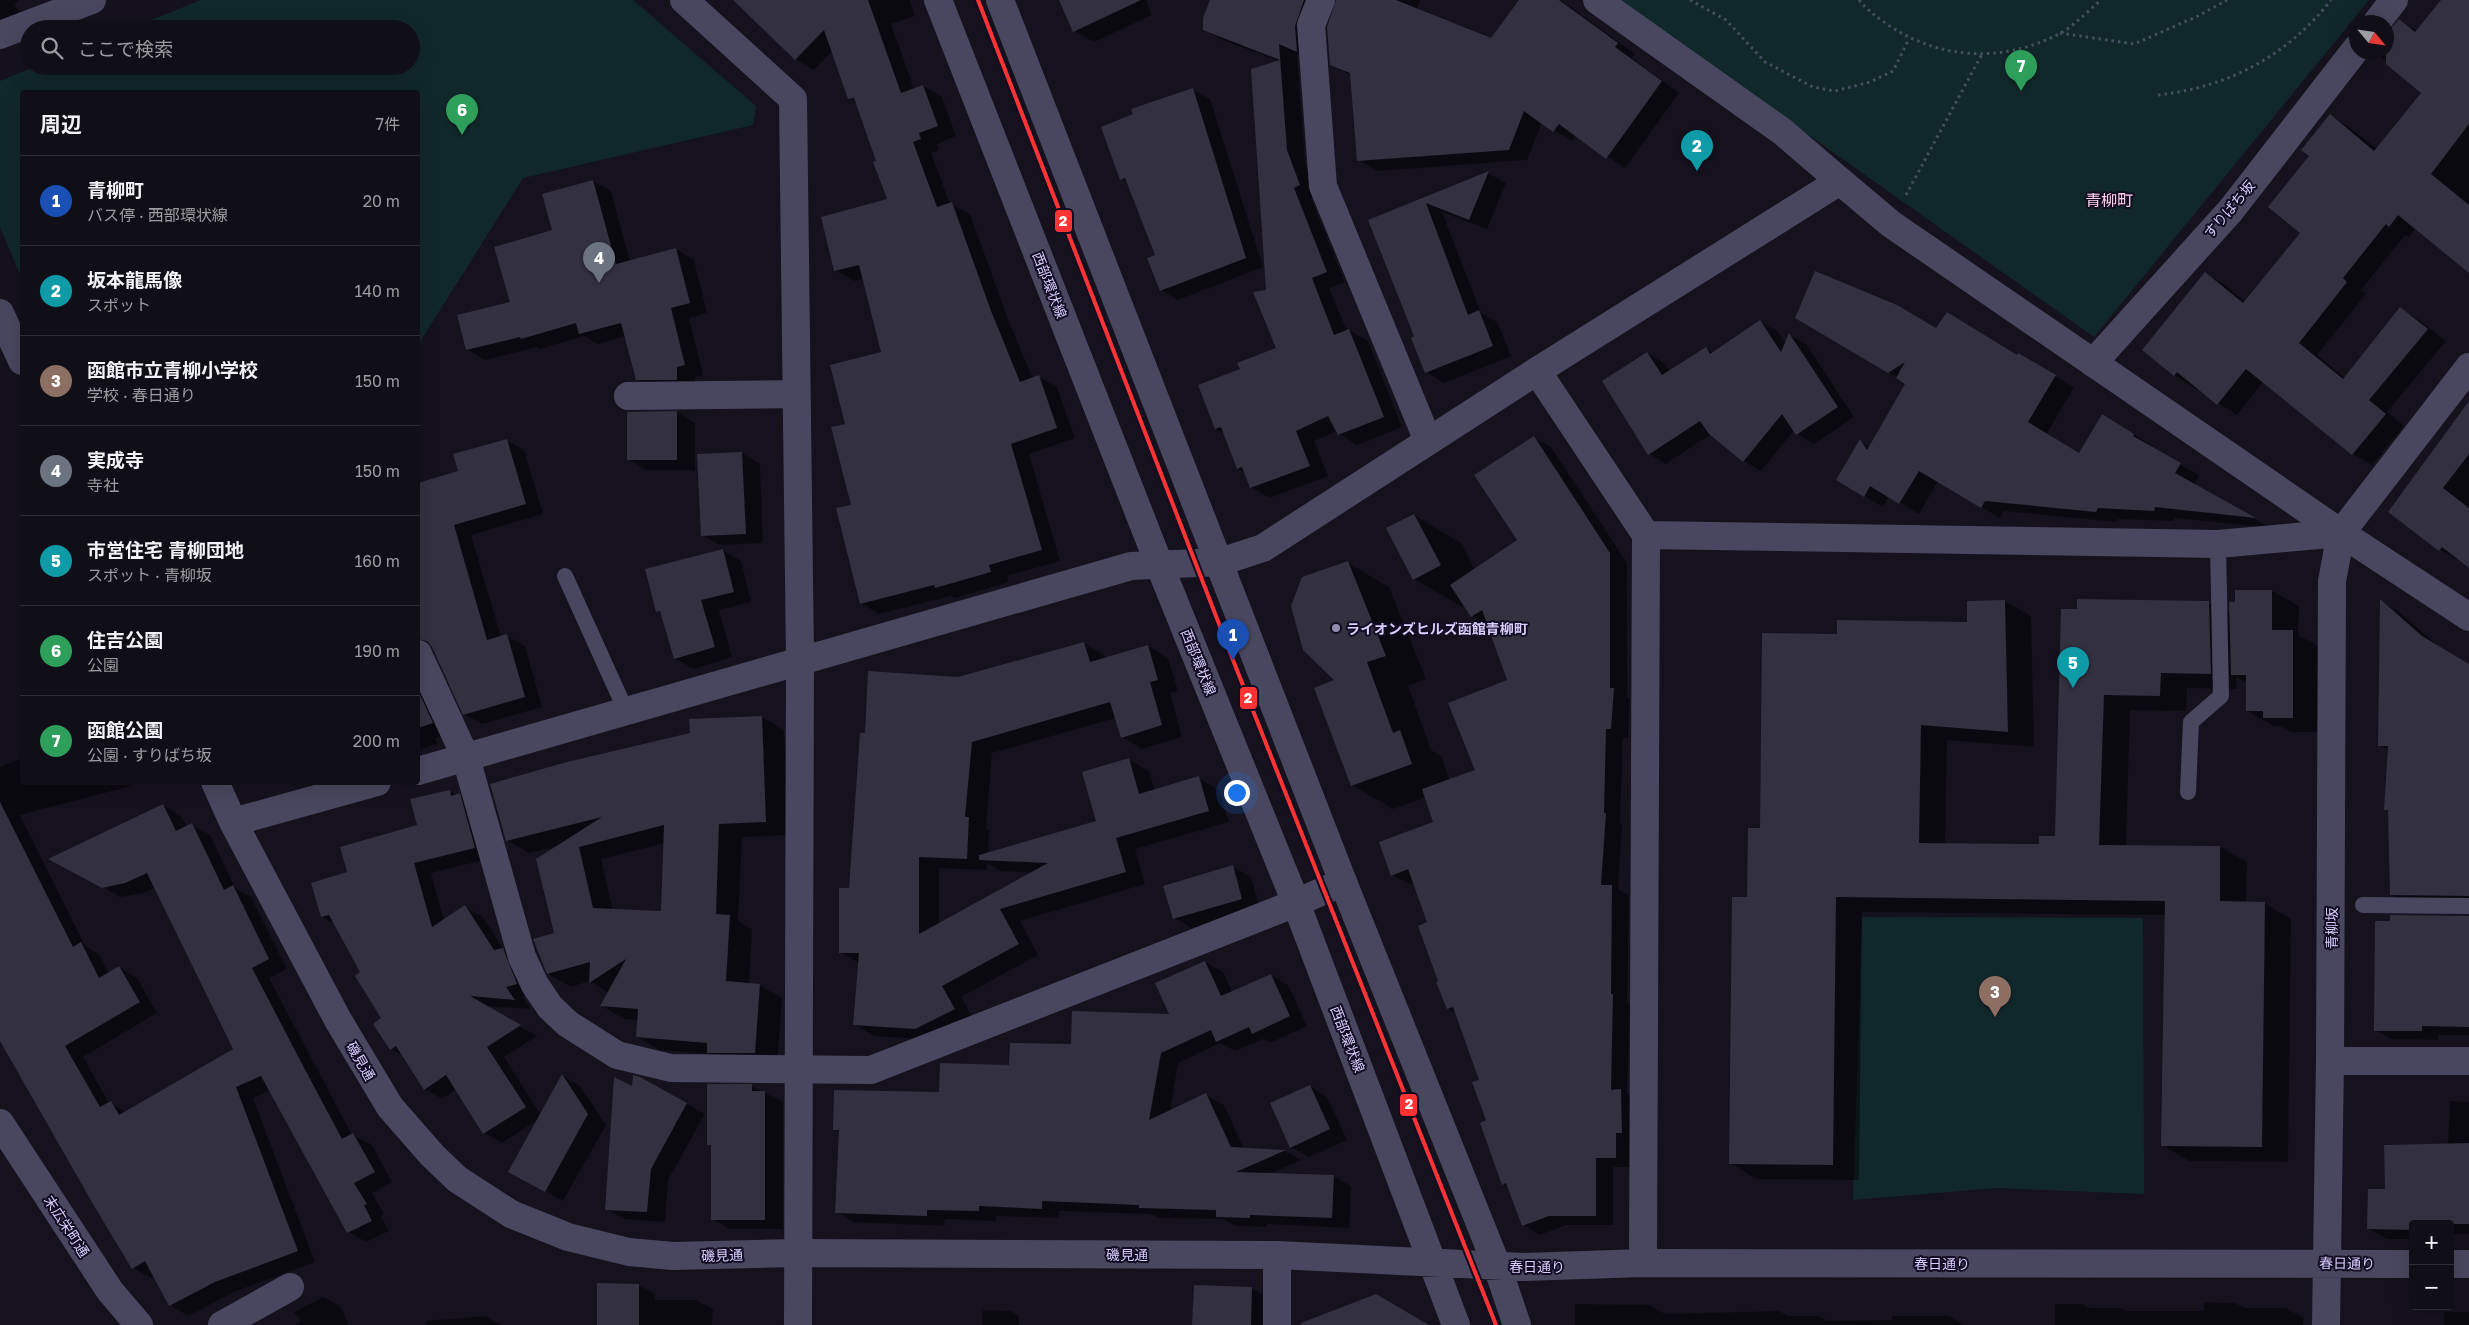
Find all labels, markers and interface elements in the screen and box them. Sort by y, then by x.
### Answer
north arrow [2349,15,2394,60]
search box [20,20,420,75]
icon: search [38,34,66,62]
text: ここで検索 [78,37,173,60]
pin: 7 [2005,50,2037,91]
pin: 6 [446,94,478,135]
text: 周辺 [40,111,82,137]
text: 7件 [376,114,400,134]
pin: 2 [1681,130,1713,171]
street label: すりばち坂 [2200,177,2258,241]
text: 青柳町 [87,178,144,201]
district label: 青柳町 [2085,190,2133,210]
text: 1 [52,191,60,211]
text: 20 m [363,191,400,211]
text: バス停 · 西部環状線 [87,205,228,225]
line badge: 2 [1054,209,1073,233]
text: 2 [1059,212,1068,229]
pin: 4 [583,242,615,283]
street label: 西部環状線 [1030,249,1070,321]
text: 坂本龍馬像 [87,268,182,291]
text: 2 [51,281,61,301]
text: 140 m [354,281,400,301]
text: スポット [87,295,151,315]
text: 函館市立青柳小学校 [87,358,258,381]
text: 3 [51,371,61,391]
text: 150 m [355,371,400,391]
text: 学校 · 春日通り [87,385,196,405]
text: 実成寺 [87,448,144,471]
text: 4 [51,461,61,481]
text: 150 m [355,461,400,481]
text: 寺社 [87,475,119,495]
text: 市営住宅 青柳団地 [87,538,244,561]
text: 5 [51,551,61,571]
text: 160 m [354,551,400,571]
text: スポット · 青柳坂 [87,565,212,585]
pin: 1 [1217,619,1249,660]
place label: ライオンズヒルズ函館青柳町 [1346,620,1528,637]
marker: ライオンズヒルズ函館青柳町 [1330,622,1342,634]
street label: 西部環状線 [1178,626,1220,698]
text: 住吉公園 [87,628,163,651]
text: 6 [51,641,61,661]
text: 190 m [354,641,400,661]
pin: 5 [2057,647,2089,688]
text: 公園 [87,655,119,675]
line badge: 2 [1239,686,1258,710]
text: 2 [1244,689,1253,706]
text: 函館公園 [87,718,163,741]
text: 7 [52,731,60,751]
text: 200 m [353,731,400,751]
text: 公園 · すりばち坂 [87,745,212,765]
your location [1224,780,1250,806]
street label: 青柳坂 [2323,907,2340,949]
pin: 3 [1979,976,2011,1017]
street label: 西部環状線 [1328,1003,1368,1075]
street label: 磯見通 [343,1039,379,1083]
line badge: 2 [1399,1093,1418,1117]
text: 2 [1405,1095,1414,1112]
street label: 末広栄町通 [41,1192,93,1260]
map controls [2409,1220,2454,1310]
button: + [2409,1220,2454,1265]
street label: 磯見通 [701,1246,743,1264]
street label: 磯見通 [1106,1246,1148,1263]
street label: 春日通り [2319,1254,2375,1272]
street label: 春日通り [1914,1255,1970,1272]
street label: 春日通り [1509,1258,1565,1275]
button: − [2409,1265,2454,1310]

